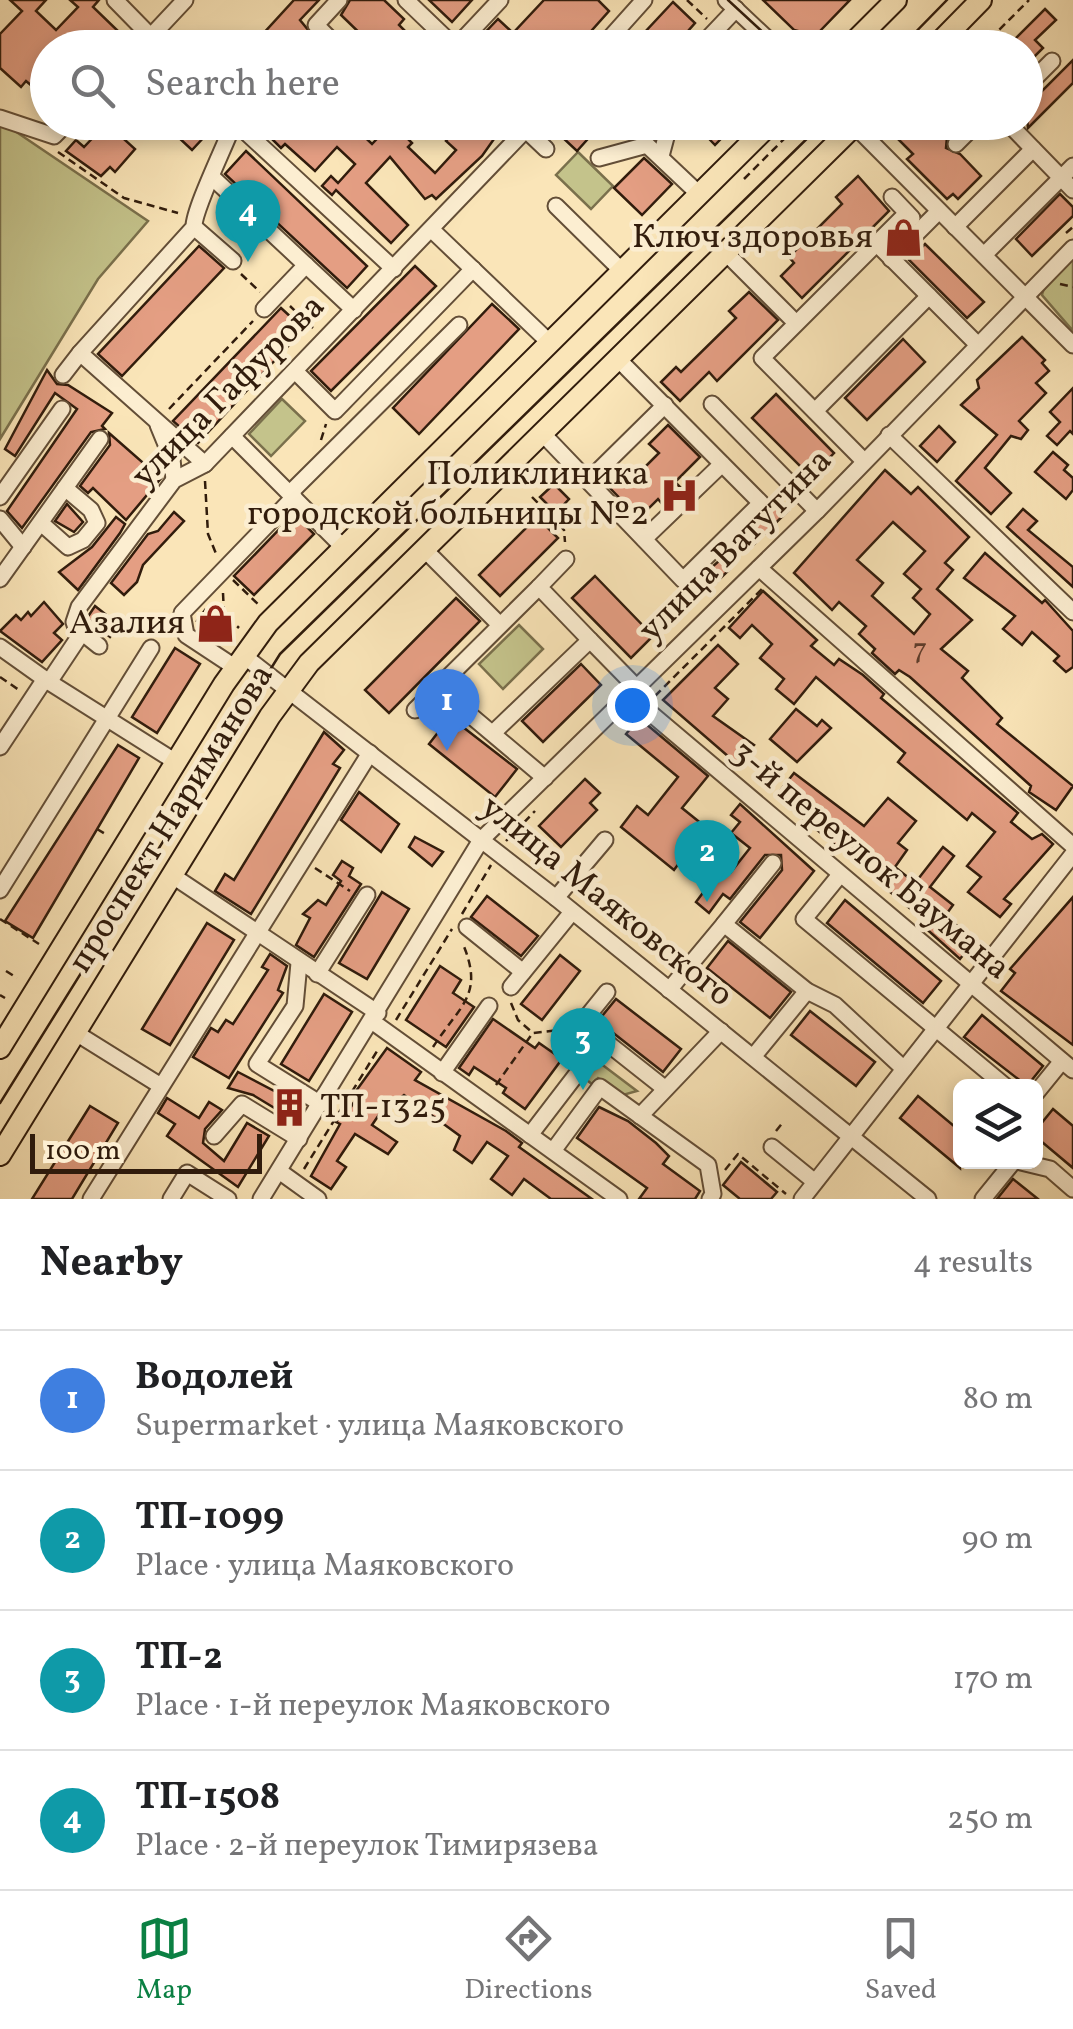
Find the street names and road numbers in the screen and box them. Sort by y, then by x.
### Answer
street label: улица Гафурова [121,284,337,500]
street label: улица Ватутина [628,438,844,654]
street label: проспект Нариманова [57,656,287,982]
street label: 3-й переулок Баумана [720,730,1020,992]
street label: улица Маяковского [469,785,743,1019]

